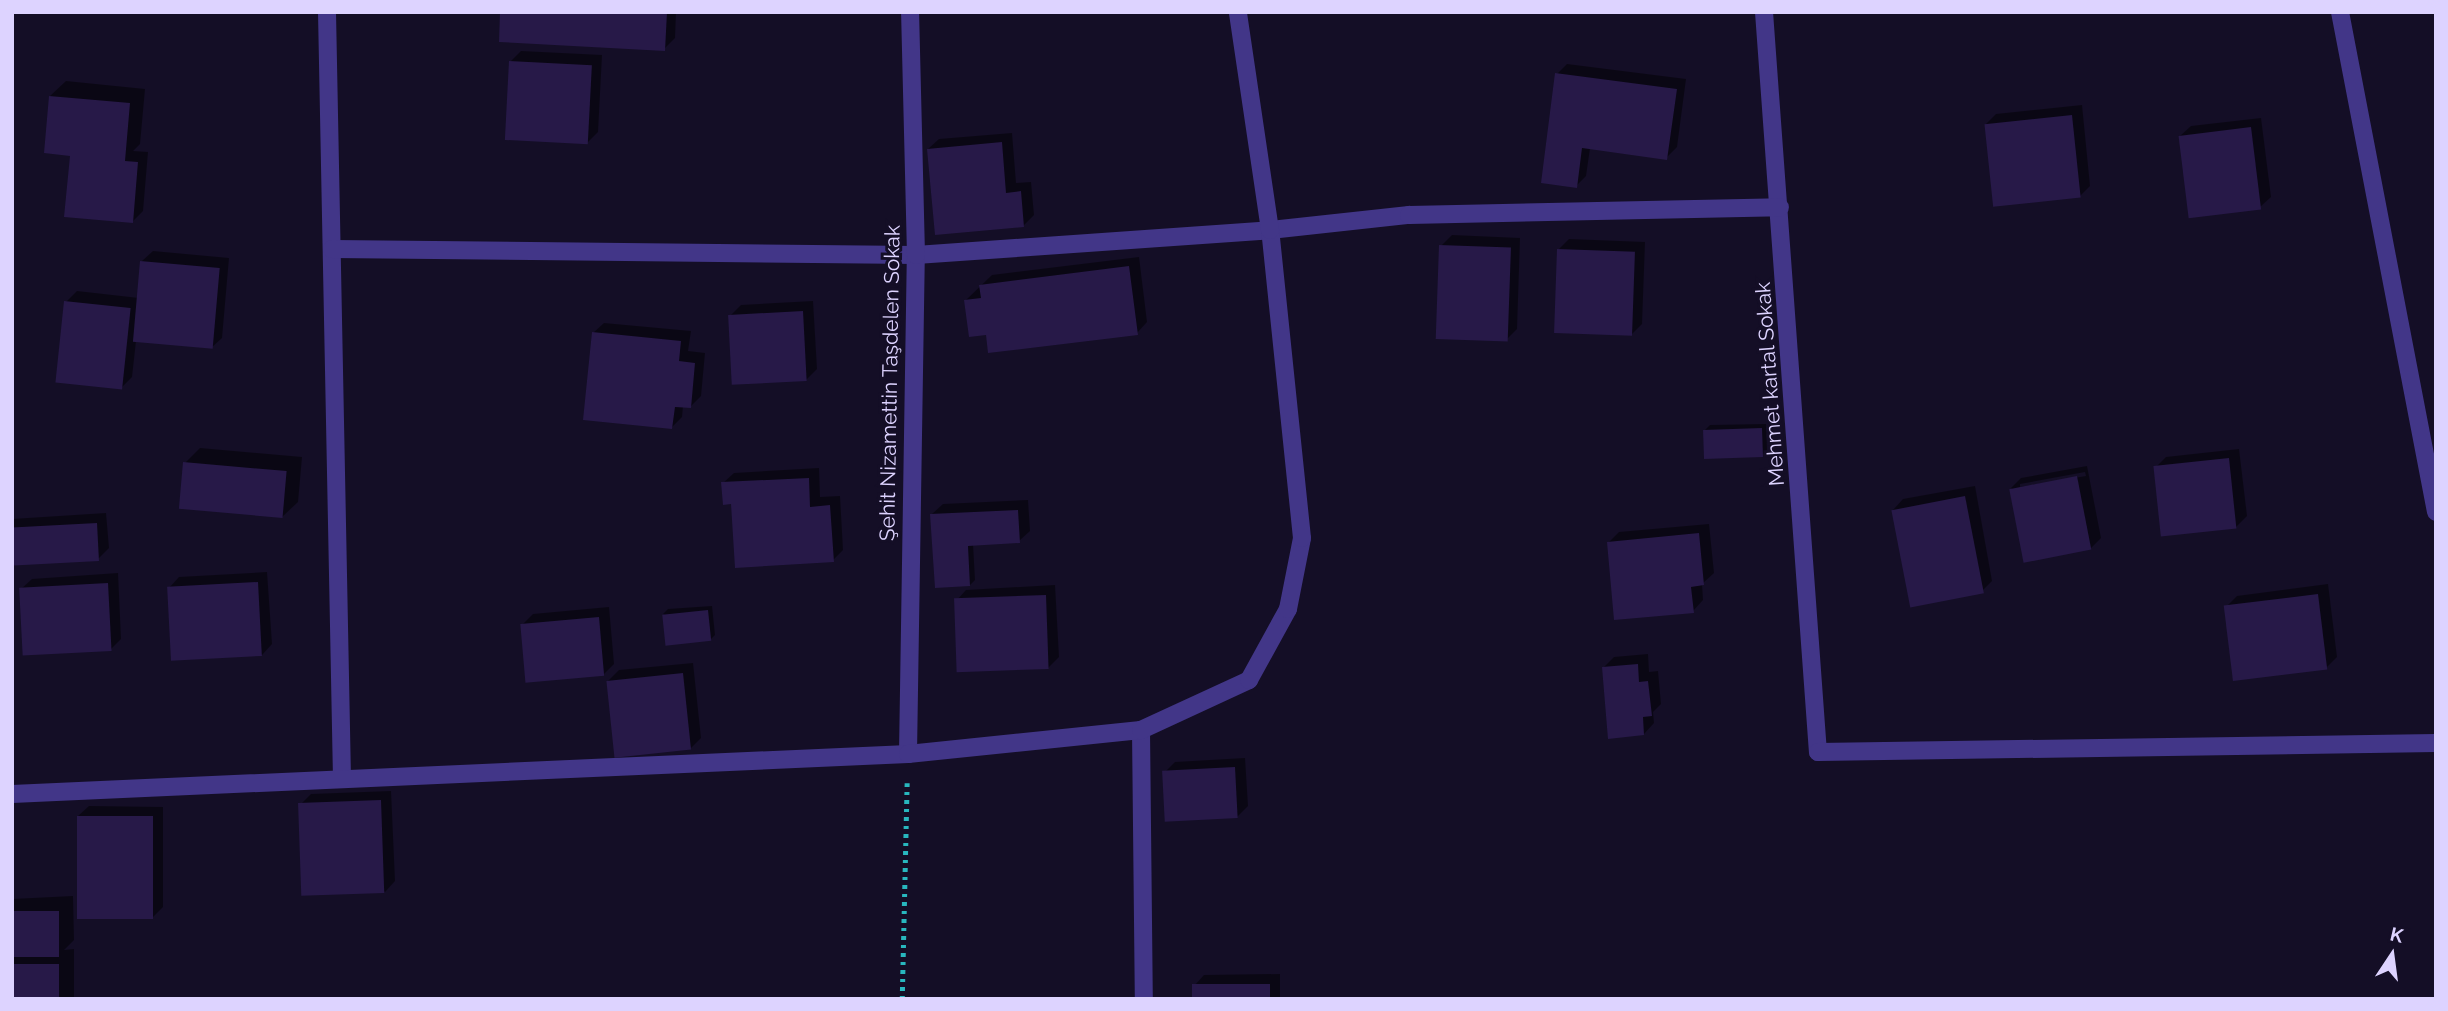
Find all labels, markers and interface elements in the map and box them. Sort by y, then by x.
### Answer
street label: Şehit Nizamettin Taşdelen Sokak [875,224,905,542]
street label: Mehmet kartal Sokak [1750,281,1790,487]
north arrow [2357,920,2427,990]
text: K [2388,922,2405,947]

